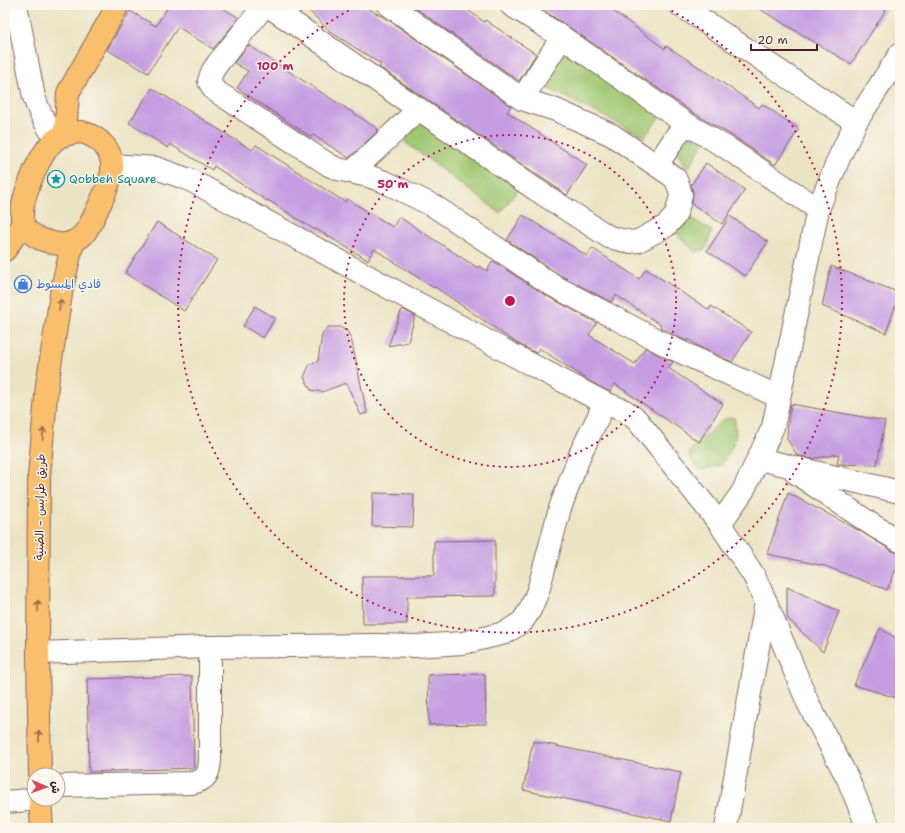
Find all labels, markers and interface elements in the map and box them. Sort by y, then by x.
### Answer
scale bar [751,26,817,52]
text: 20 m [757,32,788,48]
text: 100 m [257,58,294,74]
place icon: Qobbeh Square [46,169,66,189]
place label: Qobbeh Square [69,171,157,187]
text: 50 m [378,176,409,192]
shop icon: فادي المبسوط [13,274,33,294]
place label: فادي المبسوط [36,276,101,293]
centre of rings [503,294,517,308]
one-way arrow [56,299,64,312]
one-way arrow [39,428,46,441]
street label: طريق طرابس - الضنية [31,453,49,561]
one-way arrow [34,600,42,613]
one-way arrow [35,730,43,743]
north arrow [26,767,66,807]
text: ش [48,781,63,794]

